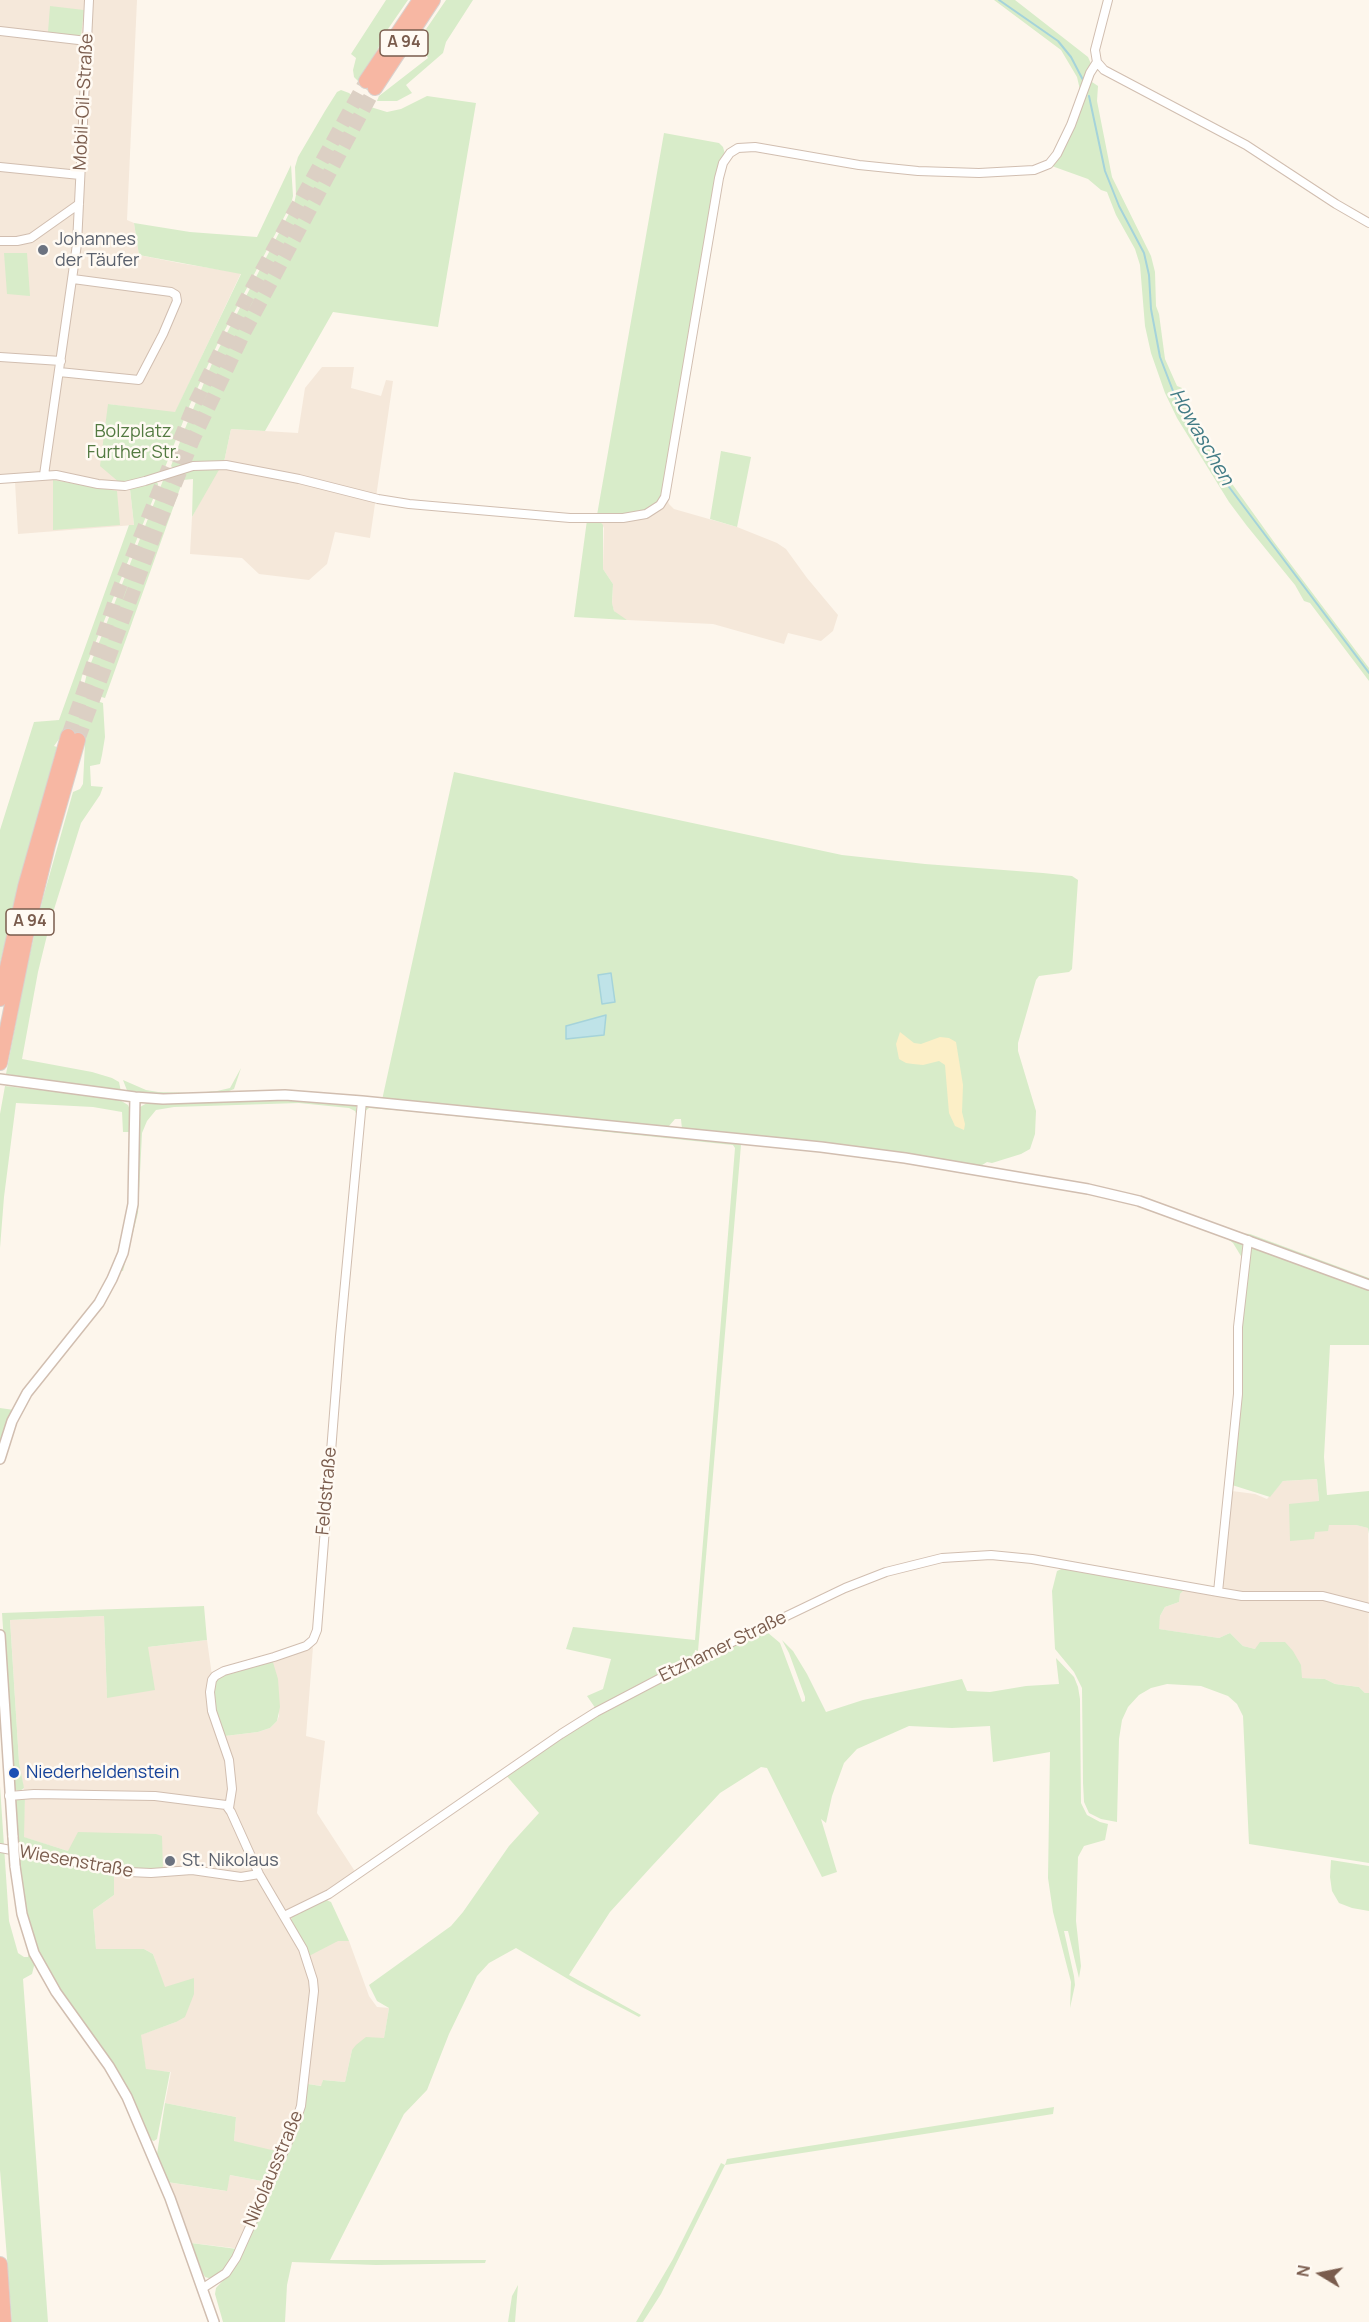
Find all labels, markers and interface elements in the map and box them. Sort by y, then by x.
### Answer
road number: A 94 [380,30,428,56]
street label: Mobil-Oil-Straße [70,33,98,171]
place label: Johannes der Täufer [55,229,139,272]
marker: Johannes der Täufer [36,243,50,257]
water label: Howaschen [1164,384,1238,490]
park label: Bolzplatz Further Str. [87,421,179,464]
road number: A 94 [6,909,54,935]
street label: Feldstraße [312,1446,342,1536]
street label: Etzhamer Straße [656,1607,790,1687]
place label: Niederheldenstein [26,1762,179,1784]
marker: Niederheldenstein [7,1766,21,1780]
street label: Wiesenstraße [17,1841,135,1883]
place label: St. Nikolaus [182,1850,279,1872]
marker: St. Nikolaus [163,1854,177,1868]
street label: Nikolausstraße [240,2108,308,2230]
north arrow [1291,2244,1351,2304]
text: N [1291,2263,1315,2278]

